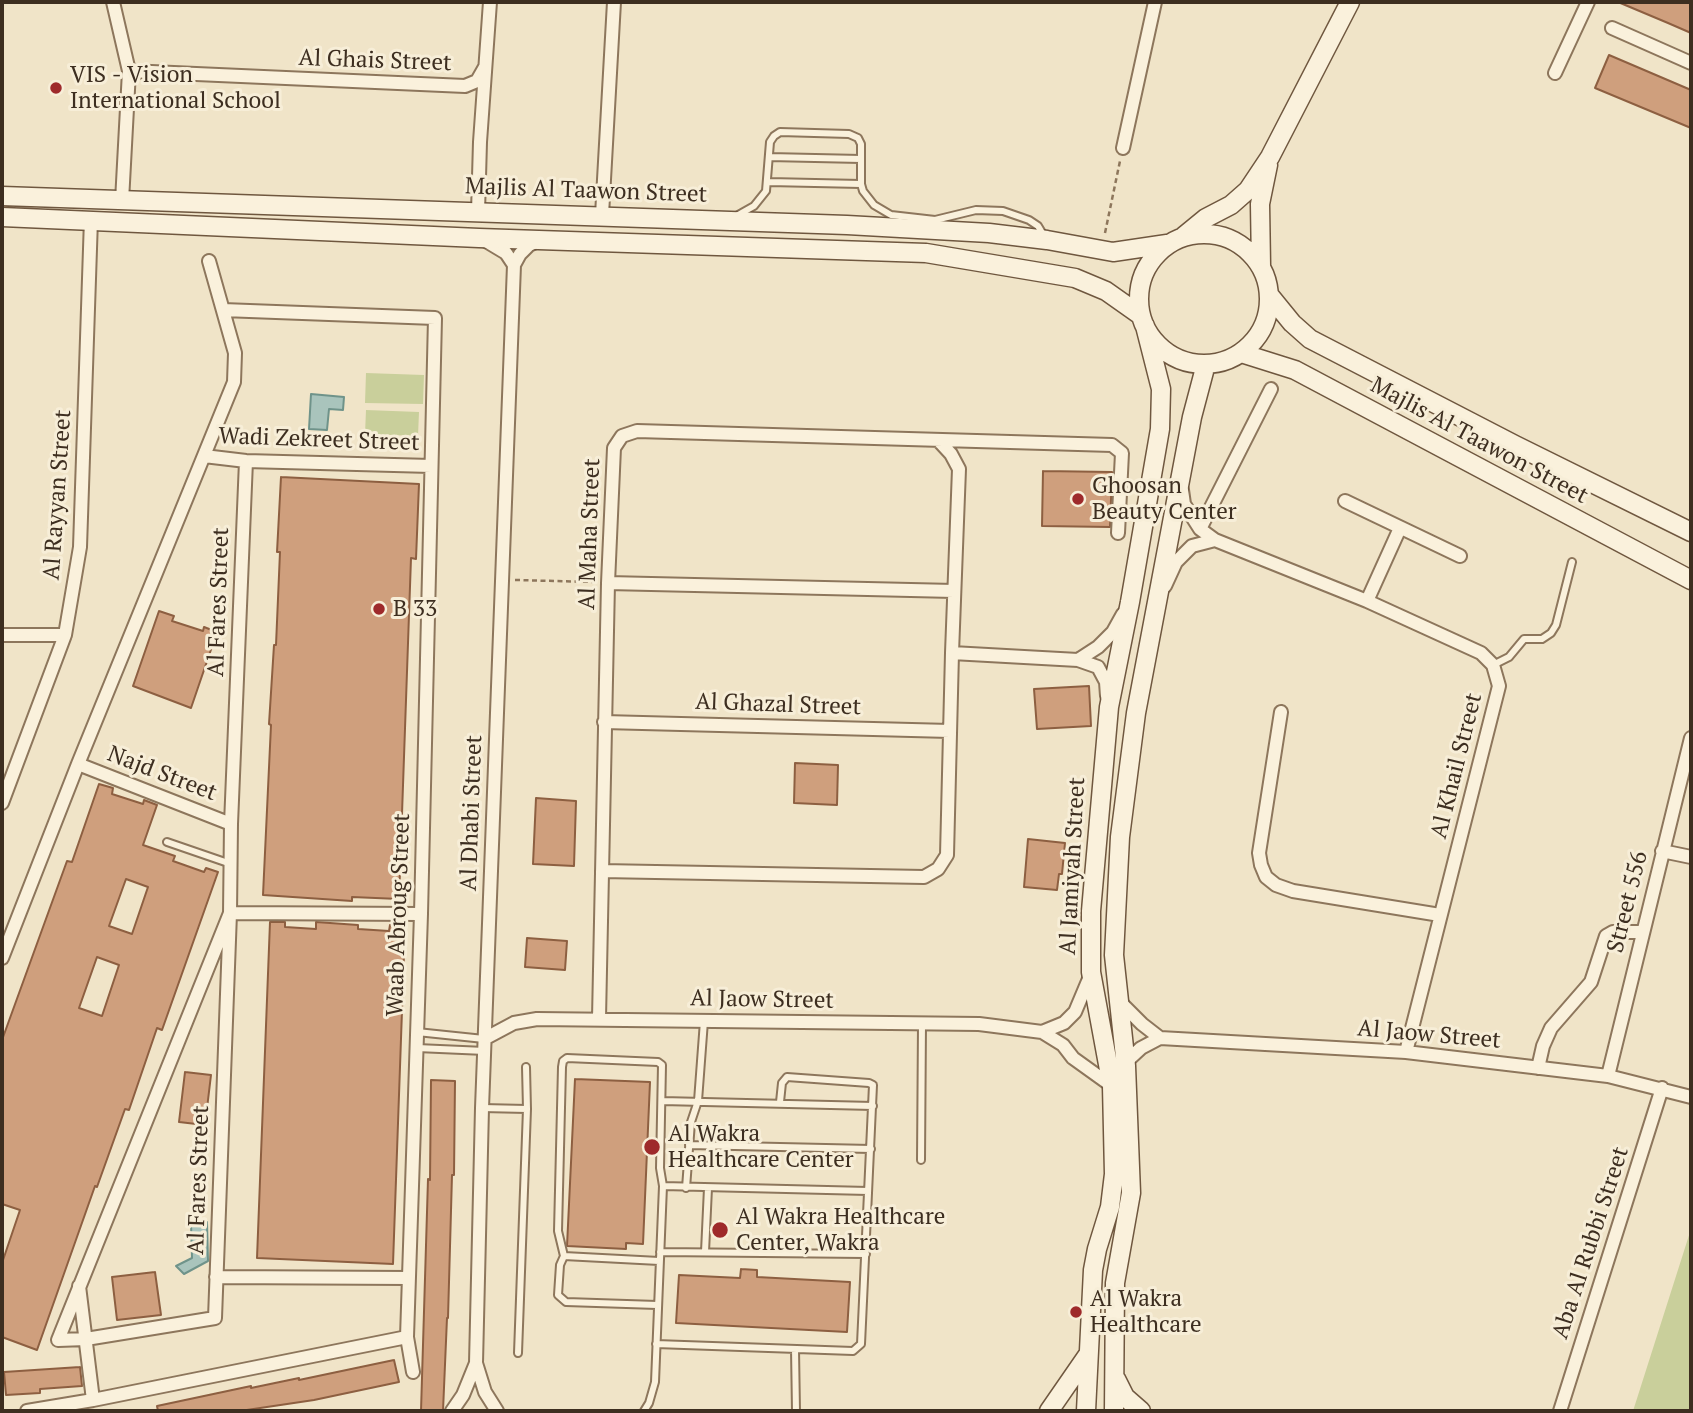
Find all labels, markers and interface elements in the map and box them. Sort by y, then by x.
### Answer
street label: Al Ghais Street [298,45,452,77]
place label: VIS - Vision International School [70,61,281,115]
marker: VIS - Vision International School [48,80,64,96]
street label: Majlis Al Taawon Street [464,173,708,209]
street label: Majlis Al Taawon Street [1366,372,1592,510]
street label: Al Rayyan Street [38,409,78,581]
street label: Wadi Zekreet Street [218,423,420,457]
street label: Al Maha Street [574,458,606,610]
place label: Ghoosan Beauty Center [1092,472,1237,526]
marker: Ghoosan Beauty Center [1070,491,1086,507]
street label: Al Fares Street [203,527,235,677]
place label: B 33 [393,595,437,623]
marker: B 33 [371,601,387,617]
street label: Al Ghazal Street [695,688,861,722]
street label: Al Khail Street [1426,690,1488,842]
street label: Al Dhabi Street [455,735,489,891]
street label: Najd Street [103,741,221,807]
street label: Al Jamiyah Street [1055,776,1091,956]
street label: Waab Abroug Street [382,813,416,1017]
street label: Street 556 [1602,848,1654,956]
street label: Al Jaow Street [690,985,834,1015]
street label: Al Jaow Street [1356,1015,1502,1055]
street label: Al Fares Street [183,1105,215,1255]
place label: Al Wakra Healthcare Center [668,1120,854,1174]
marker: Al Wakra Healthcare Center [642,1137,662,1157]
street label: Aba Al Rubbi Street [1547,1143,1635,1343]
place label: Al Wakra Healthcare Center, Wakra [736,1203,945,1257]
marker: Al Wakra Healthcare Center, Wakra [710,1220,730,1240]
place label: Al Wakra Healthcare [1090,1285,1202,1339]
marker: Al Wakra Healthcare [1068,1304,1084,1320]

